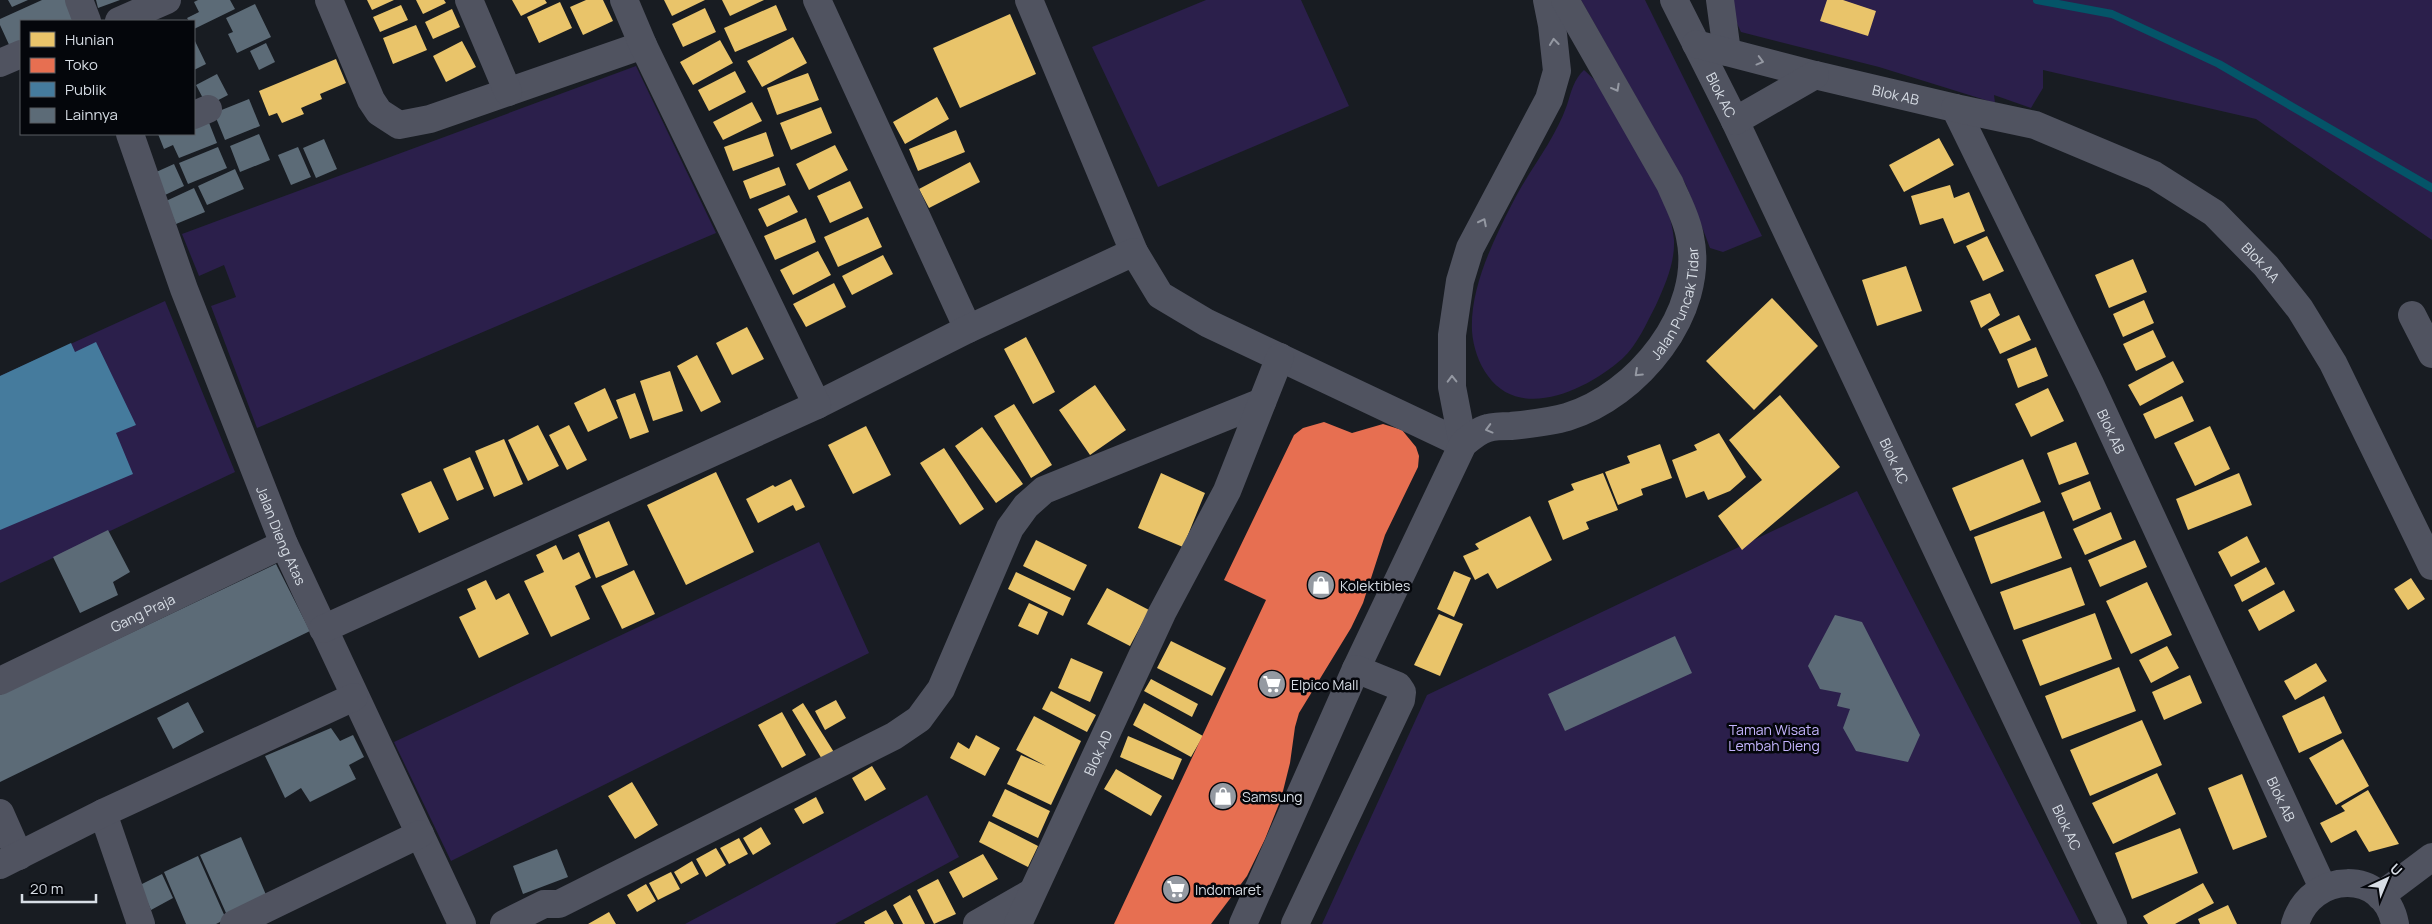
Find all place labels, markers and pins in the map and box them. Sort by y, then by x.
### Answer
shop icon: Kolektibles [1306,570,1336,600]
place label: Kolektibles [1340,576,1410,595]
supermarket icon: Elpico Mall [1257,669,1287,699]
place label: Elpico Mall [1291,675,1359,694]
shop icon: Samsung [1208,781,1238,811]
place label: Samsung [1242,787,1303,806]
supermarket icon: Indomaret [1161,874,1191,904]
place label: Indomaret [1195,880,1262,899]

